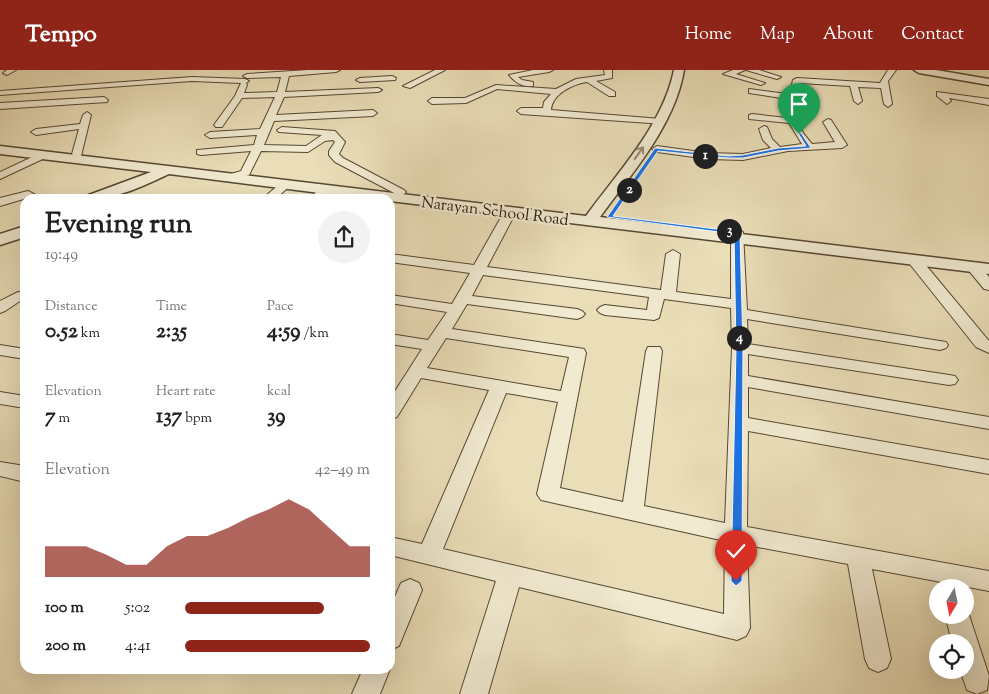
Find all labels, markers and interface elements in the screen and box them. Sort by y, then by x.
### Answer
text: Tempo [25,18,97,52]
text: Home [685,22,732,48]
text: Map [760,22,795,48]
text: About [823,22,873,48]
text: Contact [901,22,964,48]
pin [778,83,820,134]
icon: arrive [785,90,813,118]
pin: 1 [692,144,718,168]
one-way arrow [634,146,644,160]
text: 1 [703,146,708,166]
pin: 2 [616,178,642,202]
text: 2 [626,180,633,200]
street label: Narayan School Road [420,192,570,233]
text: Evening run [45,205,192,245]
button: share [318,211,370,263]
pin: 3 [716,218,742,244]
text: 3 [727,221,732,241]
text: 19:49 [45,244,78,267]
text: Distance [45,297,98,317]
text: Time [156,297,187,317]
text: Pace [267,297,294,317]
text: 0.52 [45,317,78,347]
text: 2:35 [156,317,187,347]
text: 4:59 [267,317,300,347]
text: km [78,324,100,344]
text: /km [300,324,329,344]
pin: 4 [726,326,752,350]
text: 4 [736,328,743,348]
text: Elevation [45,382,102,402]
text: Heart rate [156,382,216,402]
text: kcal [267,382,291,402]
text: 7 [45,402,56,432]
text: 137 [156,402,182,432]
text: 39 [267,402,286,432]
text: m [56,409,70,429]
text: bpm [182,409,212,429]
text: Elevation [45,459,110,482]
text: 42–49 m [315,459,370,482]
pin [715,530,757,581]
icon: check [722,537,750,565]
north arrow [929,579,974,624]
map controls [929,579,974,679]
text: 100 m [45,597,84,620]
text: 5:02 [125,597,150,620]
button: locate [929,634,974,679]
text: 200 m [45,635,86,658]
text: 4:41 [125,635,151,658]

